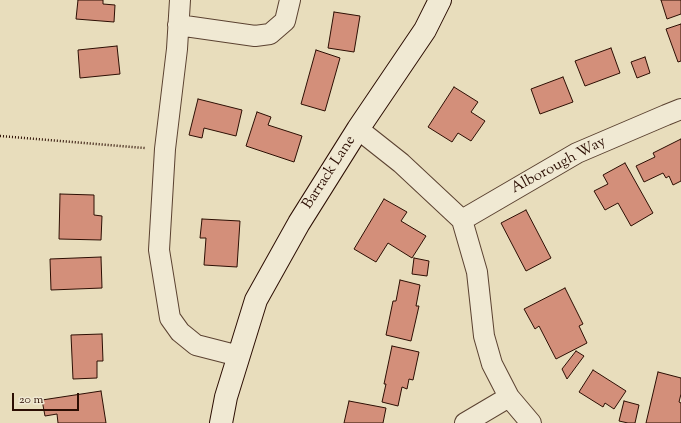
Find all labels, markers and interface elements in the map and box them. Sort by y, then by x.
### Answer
street label: Barrack Lane [300,133,360,213]
street label: Alborough Way [509,133,609,199]
scale bar [14,385,81,411]
text: 20 m [19,391,43,409]

